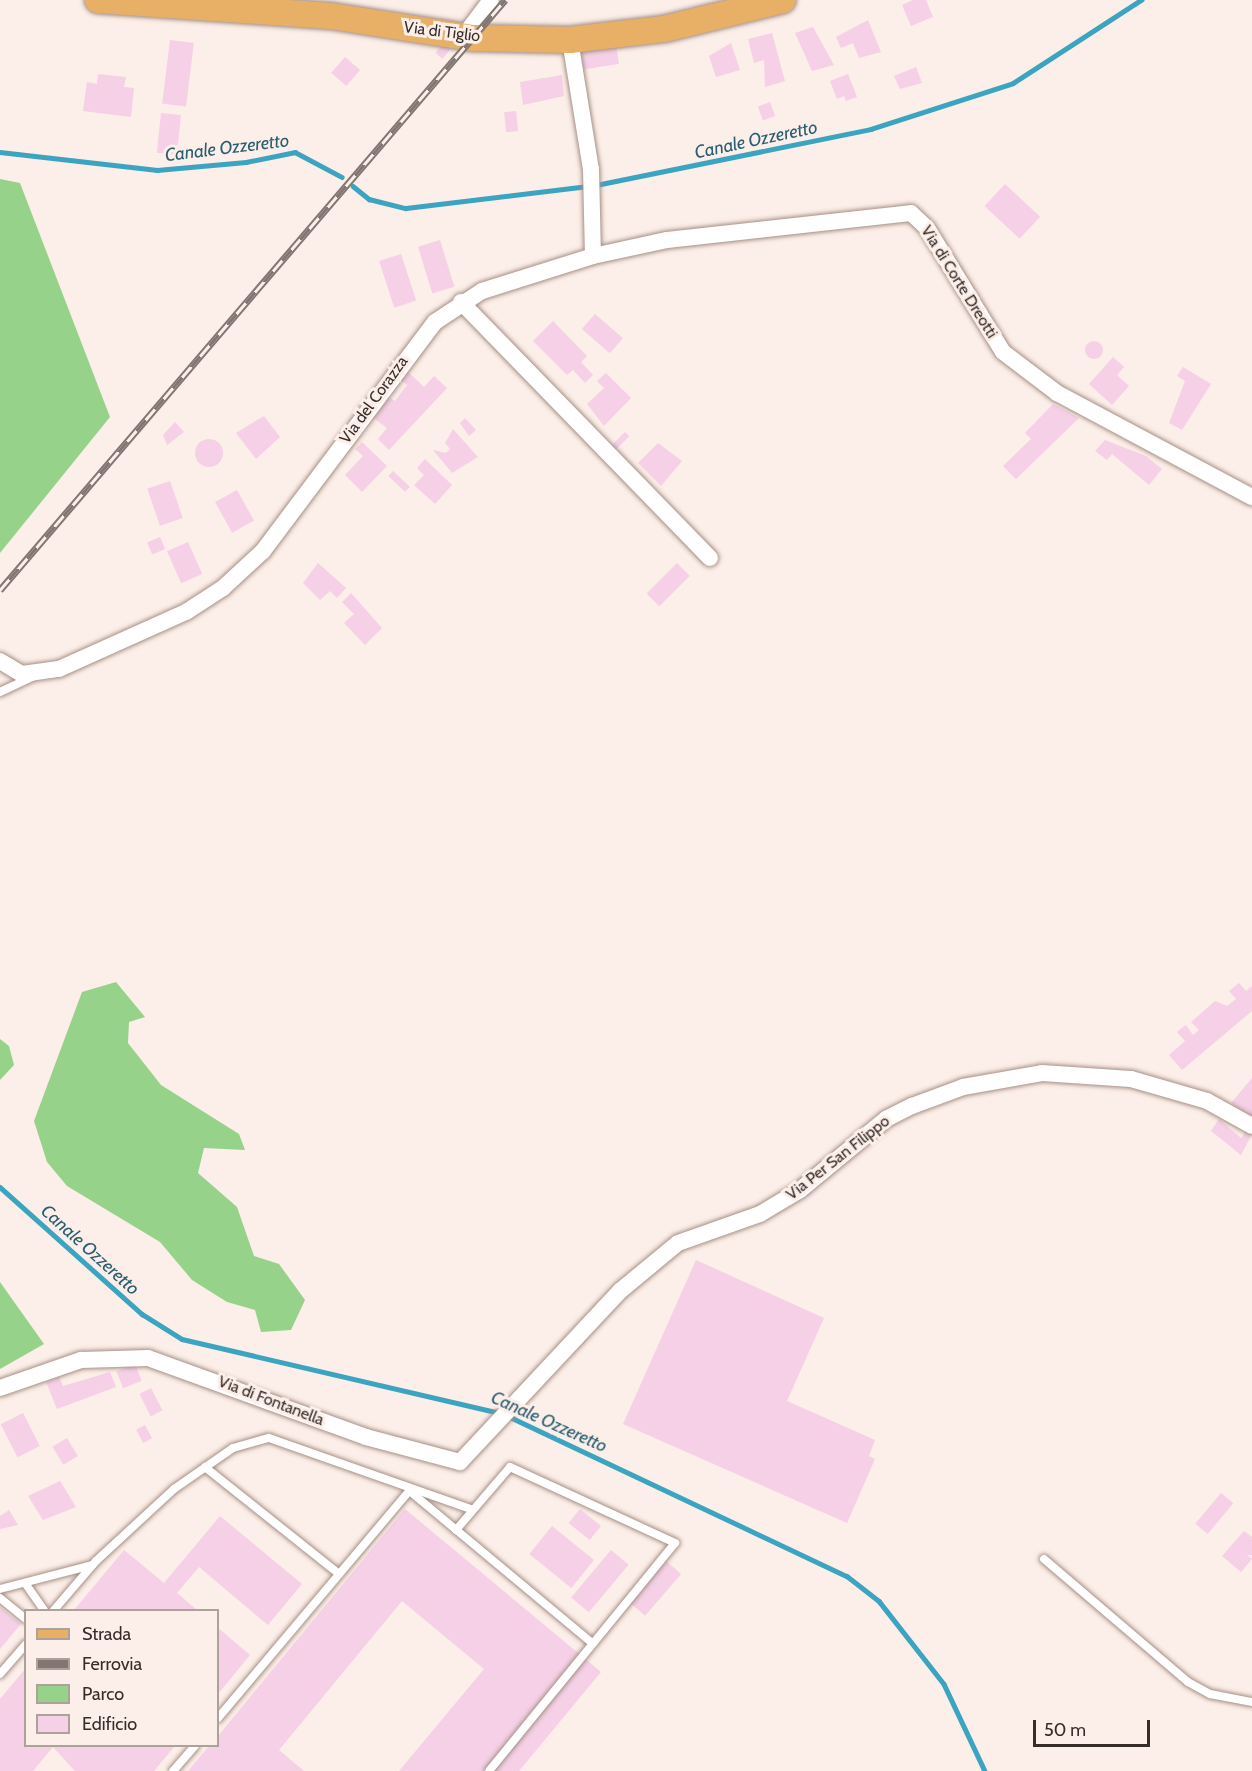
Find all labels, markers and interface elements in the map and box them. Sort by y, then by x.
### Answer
street label: Via di Tiglio [403,18,481,46]
water label: Canale Ozzeretto [693,116,819,164]
water label: Canale Ozzeretto [164,130,290,166]
street label: Via di Corte Dreotti [917,222,1001,342]
street label: Via del Corazza [336,353,412,447]
street label: Via Per San Filippo [782,1112,894,1204]
water label: Canale Ozzeretto [36,1200,144,1300]
street label: Via di Fontanella [215,1372,327,1430]
water label: Canale Ozzeretto [488,1387,610,1457]
legend [24,1609,219,1747]
text: Strada [82,1623,131,1645]
text: Ferrovia [82,1653,142,1675]
text: Parco [82,1683,124,1705]
scale bar [1036,1708,1153,1746]
text: Edificio [82,1713,137,1735]
text: 50 m [1044,1719,1086,1741]

